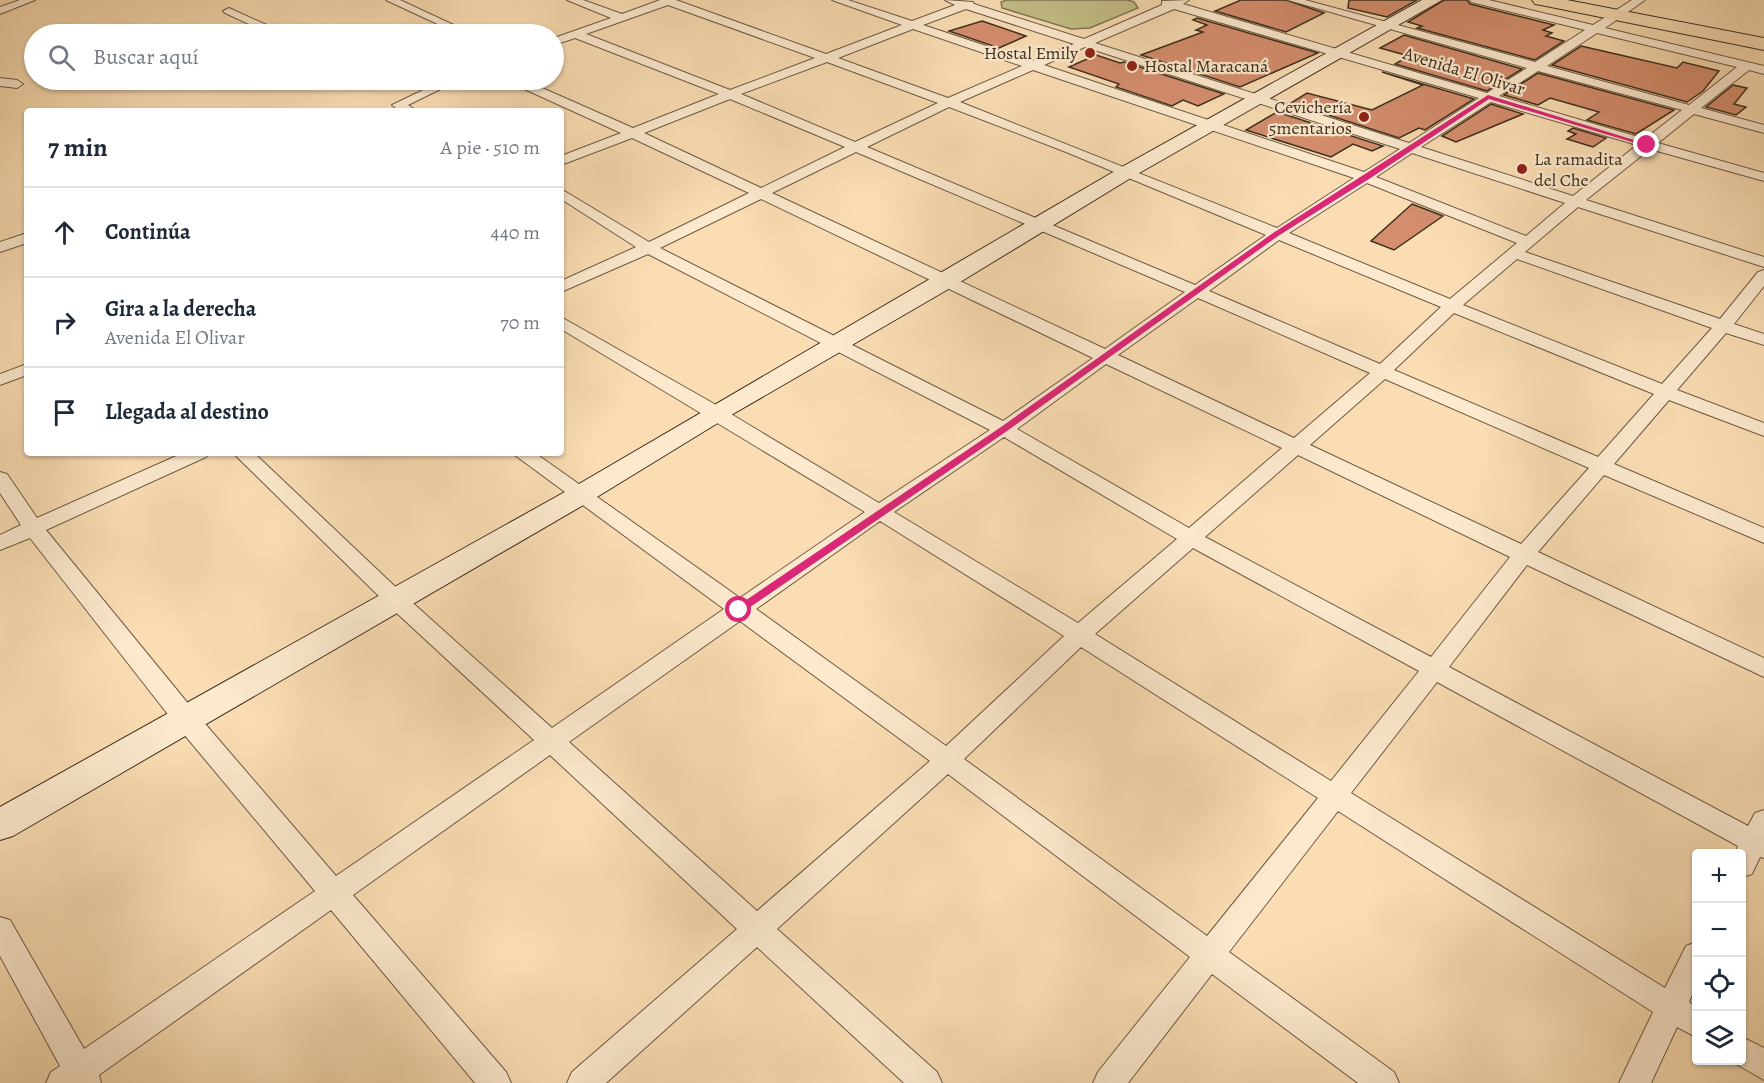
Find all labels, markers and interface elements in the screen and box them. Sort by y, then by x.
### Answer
search box [24,24,564,90]
icon: search [45,41,78,74]
place label: Hostal Emily [984,41,1079,65]
street label: Avenida El Olivar [1399,41,1528,101]
text: Buscar aquí [93,42,199,72]
marker: Hostal Emily [1083,46,1097,60]
place label: Hostal Maracaná [1144,54,1269,78]
marker: Hostal Maracaná [1125,59,1139,73]
place label: Cevichería 5mentarios [1269,95,1353,140]
marker: Cevichería 5mentarios [1357,110,1371,124]
text: 7 min [48,130,108,165]
route end [1633,131,1659,157]
text: A pie · 510 m [441,134,540,161]
place label: La ramadita del Che [1534,147,1623,192]
marker: La ramadita del Che [1515,162,1529,176]
icon: ahead [48,216,81,249]
text: Continúa [105,217,191,247]
text: 440 m [491,219,540,246]
text: Gira a la derecha [105,294,256,324]
icon: right [48,306,81,339]
text: 70 m [500,309,540,336]
text: Avenida El Olivar [105,324,245,351]
icon: arrive [48,396,81,429]
text: Llegada al destino [105,397,269,427]
route start [725,596,751,622]
map controls [1692,849,1746,1065]
button: + [1692,849,1746,903]
button: − [1692,903,1746,957]
button: locate [1692,957,1746,1011]
button: layers [1692,1011,1746,1065]

